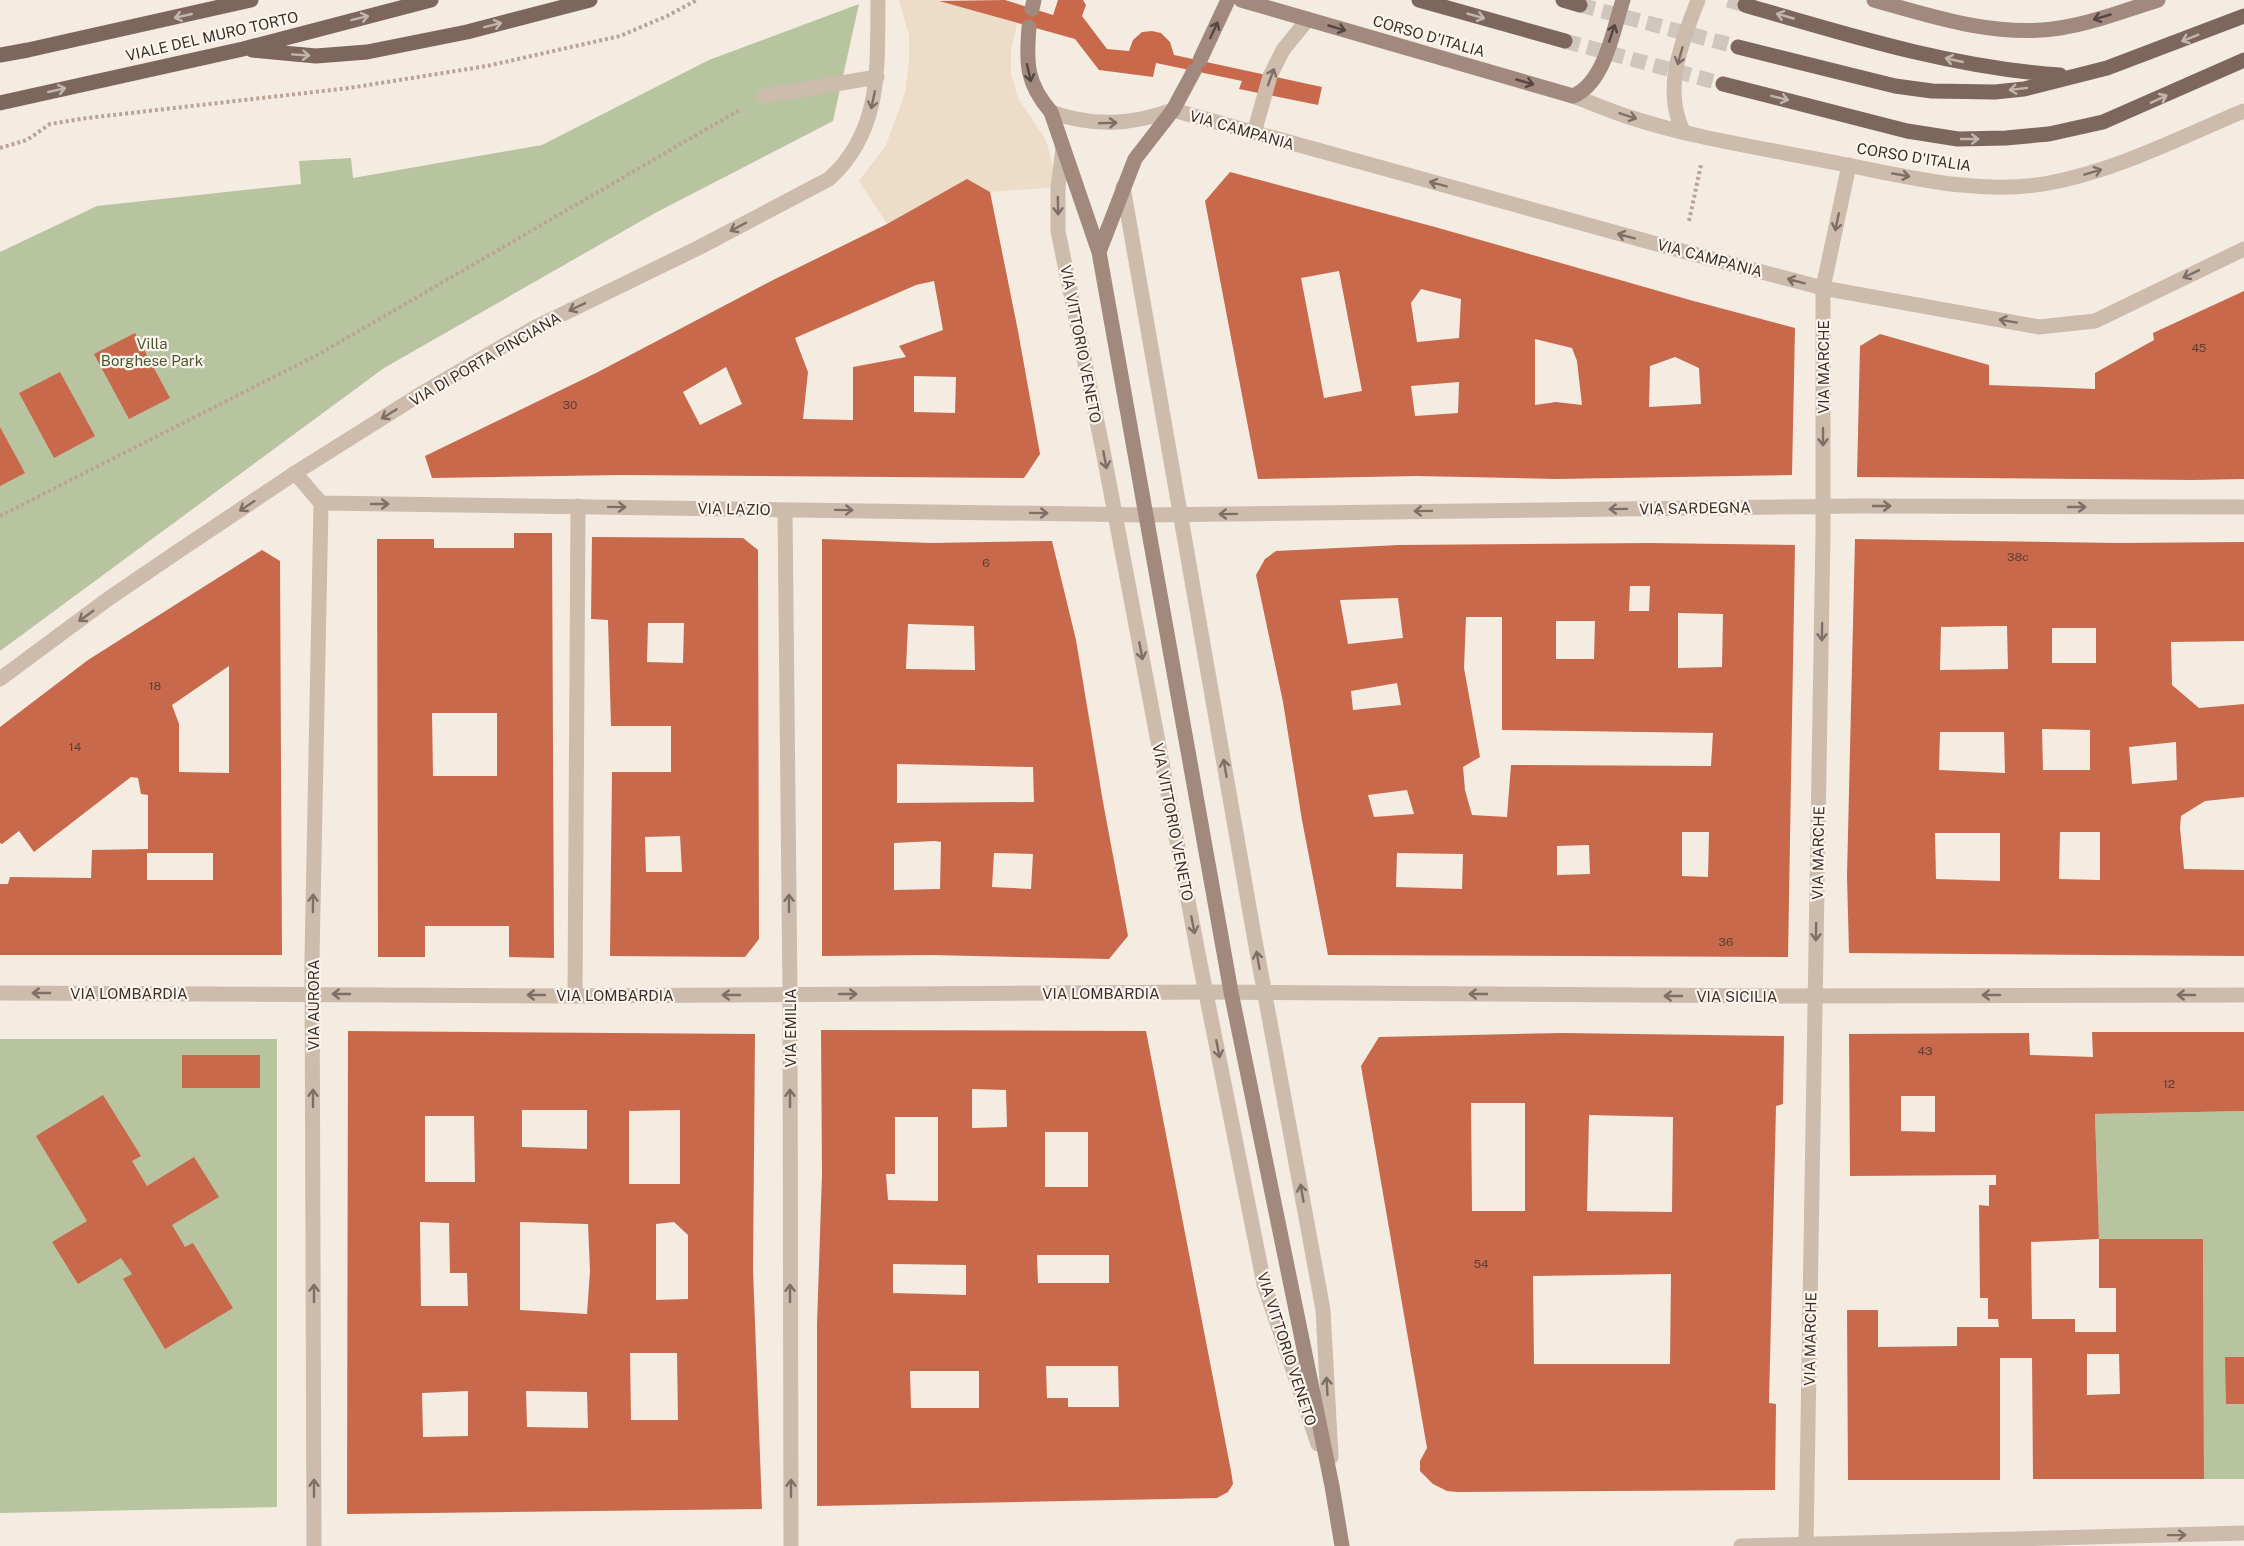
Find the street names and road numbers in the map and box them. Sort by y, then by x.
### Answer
street label: VIALE DEL MURO TORTO [124,8,300,64]
street label: CORSO D'ITALIA [1371,12,1487,60]
street label: VIA CAMPANIA [1188,107,1297,153]
street label: CORSO D'ITALIA [1855,140,1973,175]
street label: VIA CAMPANIA [1656,236,1765,280]
street label: VIA VITTORIO VENETO [1057,264,1105,424]
street label: VIA DI PORTA PINCIANA [406,309,564,409]
street label: VIA MARCHE [1815,320,1832,414]
street label: VIA SARDEGNA [1639,499,1751,517]
street label: VIA LAZIO [697,500,771,518]
street label: VIA VITTORIO VENETO [1149,742,1197,902]
street label: VIA MARCHE [1809,806,1827,900]
street label: VIA AURORA [305,959,322,1051]
street label: VIA LOMBARDIA [70,985,188,1002]
street label: VIA LOMBARDIA [1042,985,1160,1002]
street label: VIA LOMBARDIA [556,987,674,1004]
street label: VIA EMILIA [782,988,799,1068]
street label: VIA SICILIA [1696,988,1778,1005]
street label: VIA VITTORIO VENETO [1254,1270,1320,1428]
street label: VIA MARCHE [1801,1292,1819,1386]

